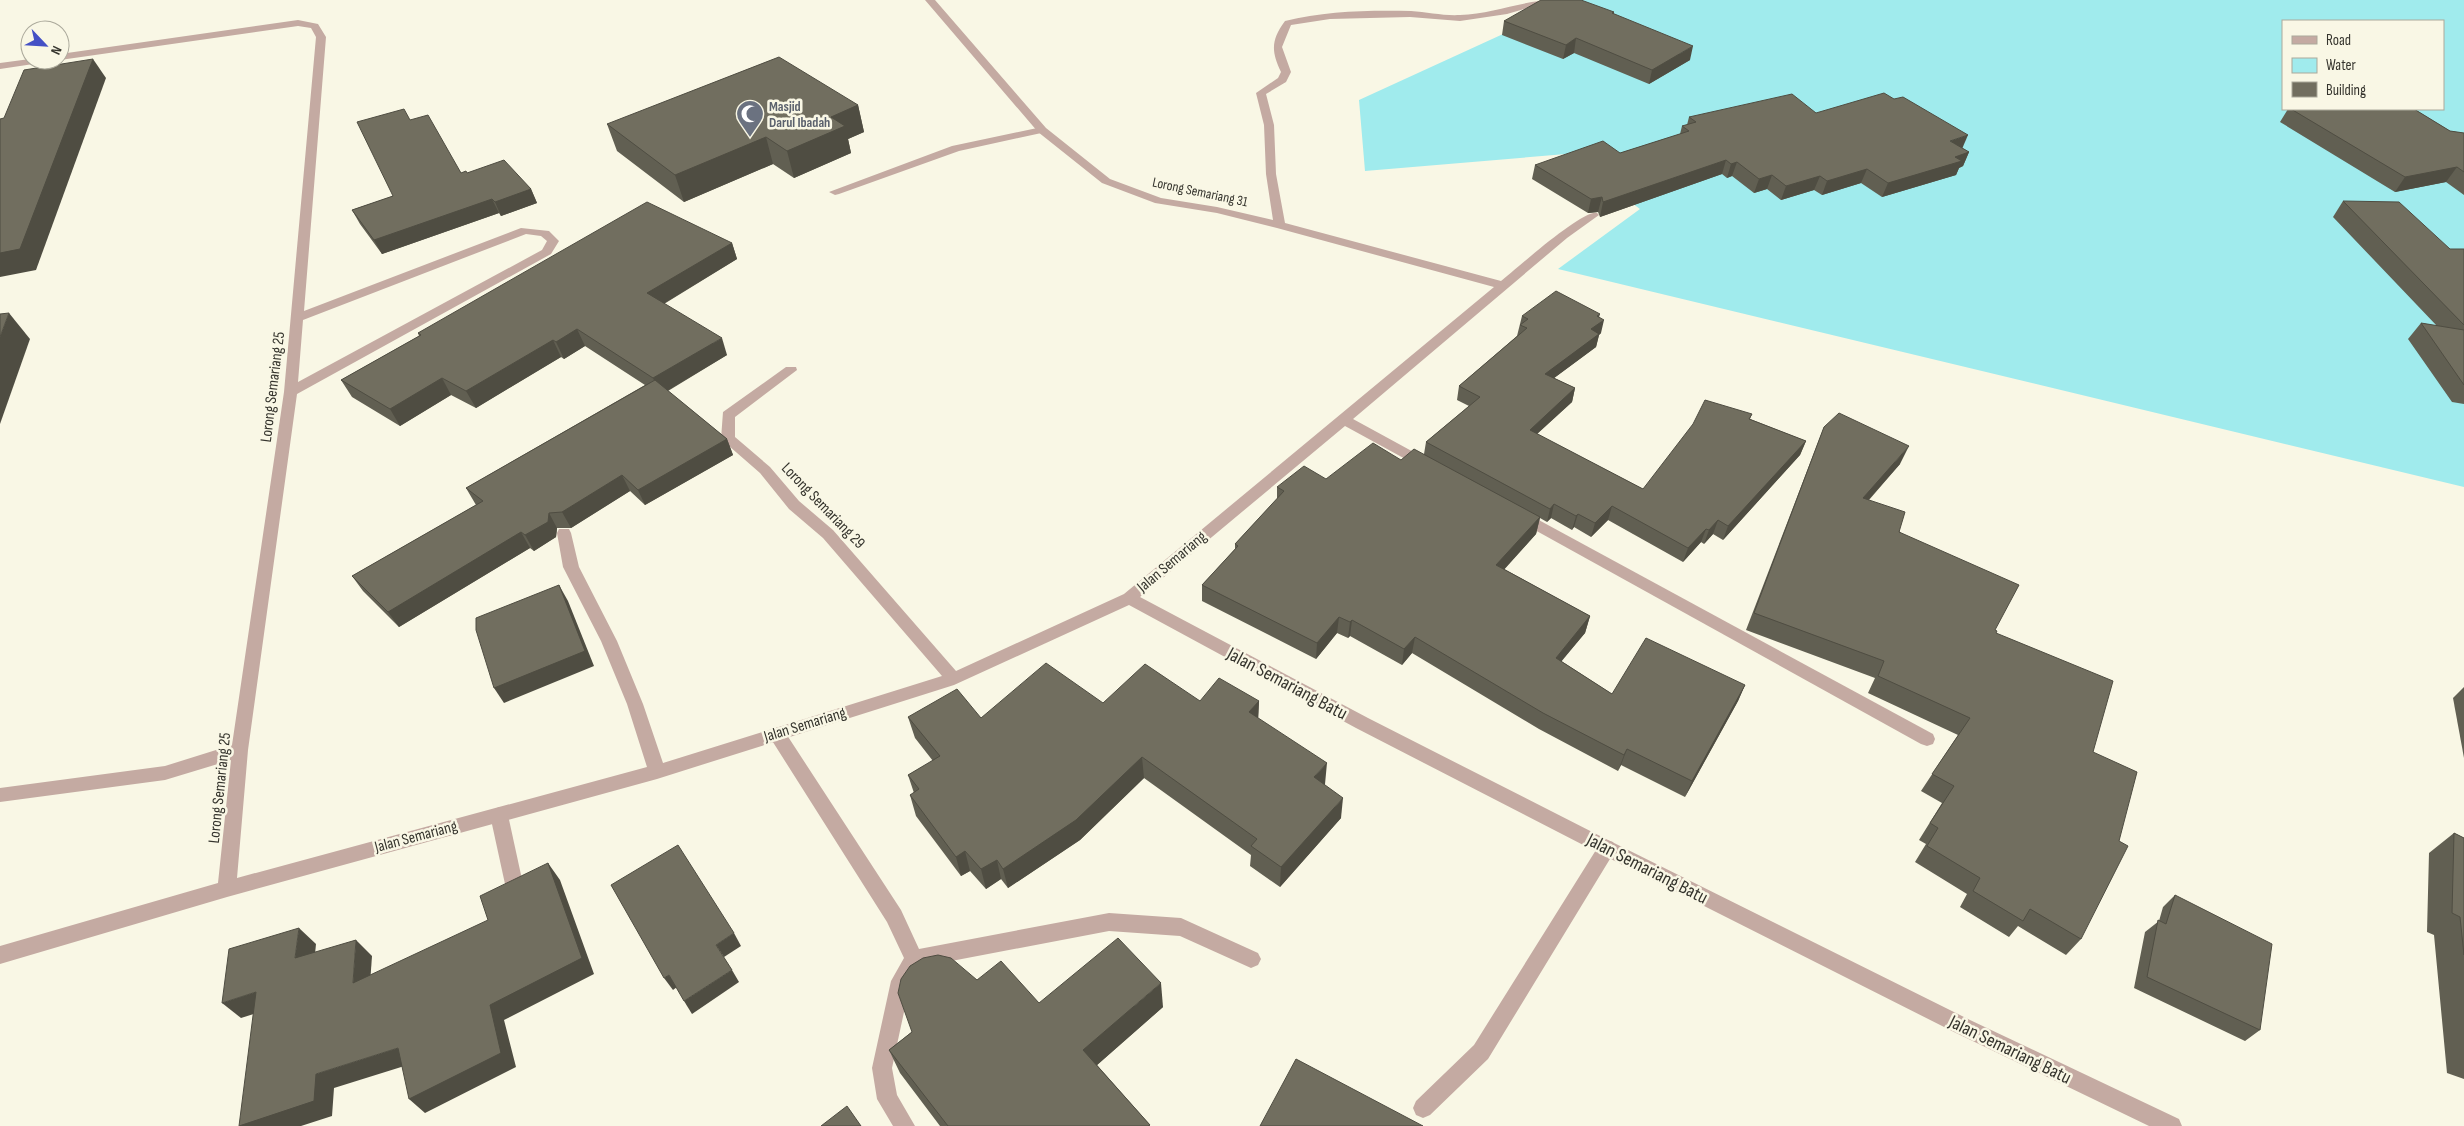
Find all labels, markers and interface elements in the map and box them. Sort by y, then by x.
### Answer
north arrow [20,20,70,70]
legend [2282,20,2444,110]
text: Road [2326,31,2351,50]
text: N [47,43,66,57]
text: Water [2326,56,2357,75]
text: Building [2326,81,2366,100]
place label: Masjid Darul Ibadah [769,98,830,131]
mosque icon: Masjid Darul Ibadah [735,99,765,138]
street label: Lorong Semariang 31 [1151,174,1249,210]
street label: Lorong Semariang 25 [257,331,289,443]
street label: Lorong Semariang 29 [777,459,869,553]
street label: Jalan Semariang [1133,528,1211,597]
street label: Jalan Semariang Batu [1222,642,1351,725]
street label: Jalan Semariang [761,704,848,747]
street label: Lorong Semariang 25 [205,732,235,844]
street label: Jalan Semariang [372,817,459,857]
street label: Jalan Semariang Batu [1582,828,1712,909]
street label: Jalan Semariang Batu [1944,1010,2075,1090]

